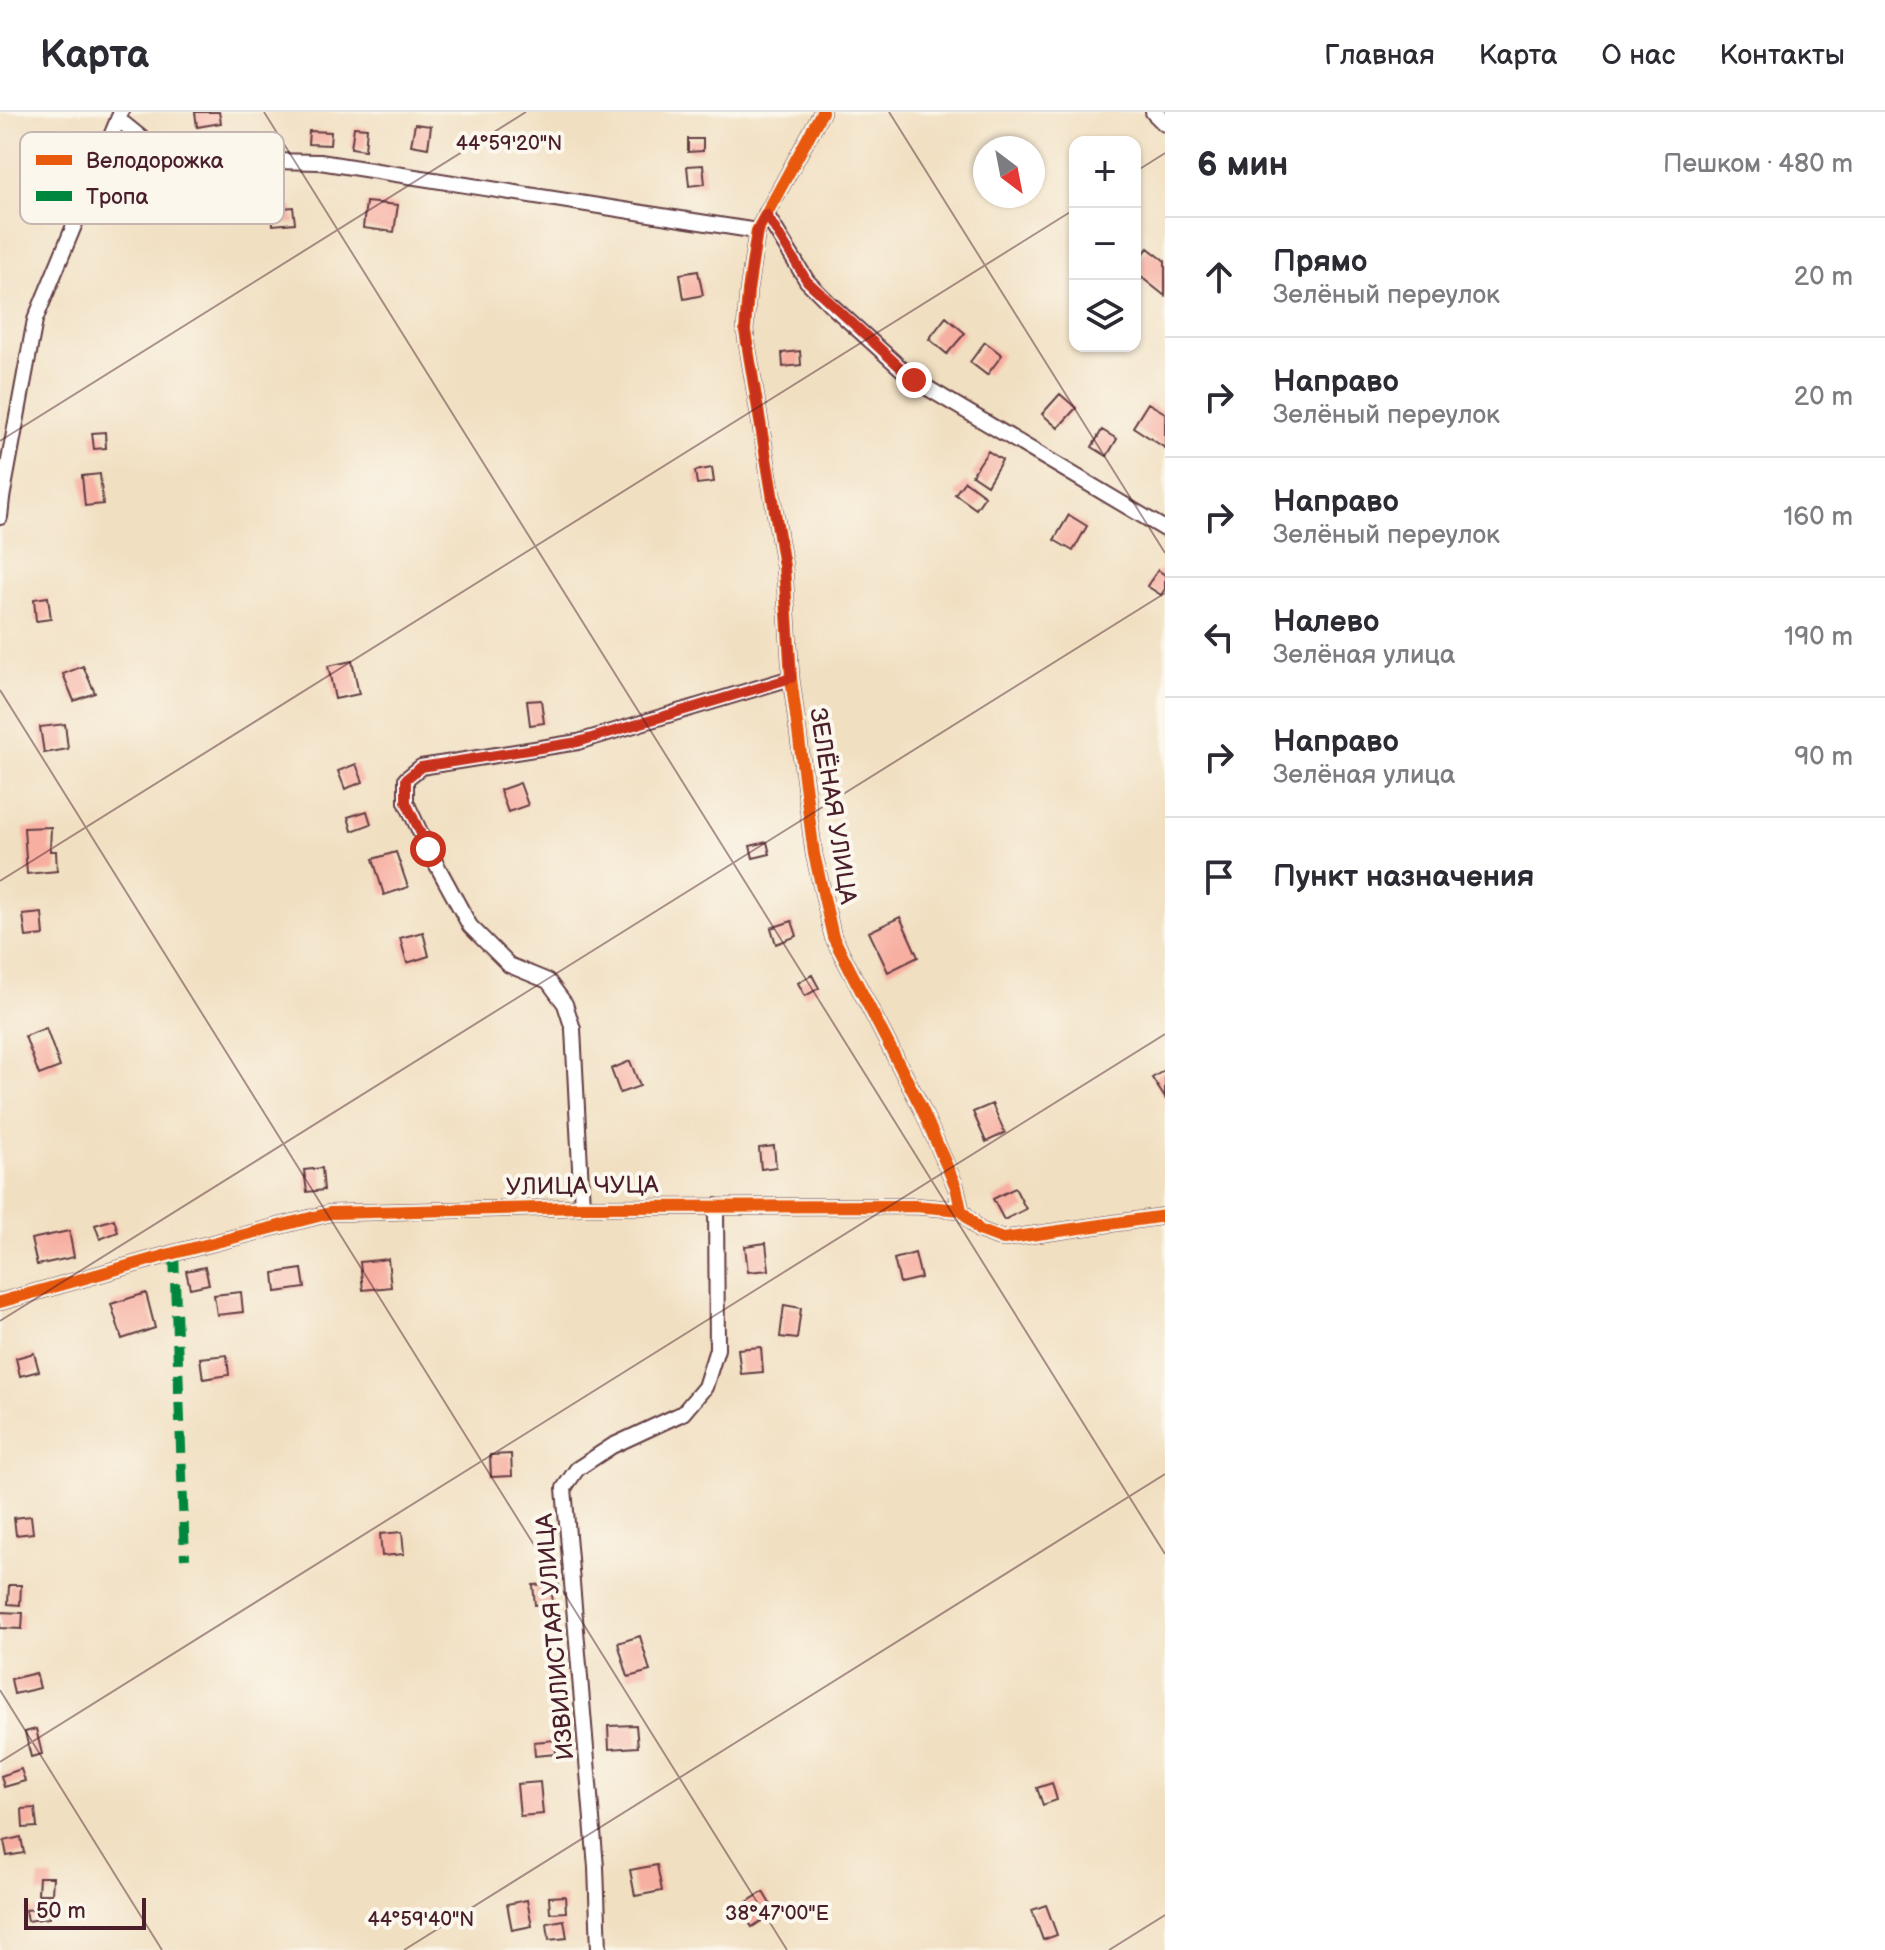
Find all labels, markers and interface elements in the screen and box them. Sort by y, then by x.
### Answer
text: Карта [40,33,149,78]
text: Главная [1324,39,1435,72]
text: Карта [1479,39,1558,72]
text: О нас [1602,39,1675,72]
text: Контакты [1719,39,1845,72]
legend [20,132,284,224]
text: 44°59'20"N [456,132,562,156]
north arrow [973,136,1045,208]
map controls [1069,136,1141,352]
button: + [1069,136,1141,208]
text: 6 мин [1197,144,1288,185]
text: Велодорожка [86,148,224,175]
text: Пешком · 480 m [1663,149,1853,180]
text: Тропа [86,184,148,211]
button: − [1069,208,1141,280]
text: Прямо [1273,244,1367,280]
icon: ahead [1197,255,1241,299]
text: 20 m [1794,262,1853,293]
button: layers [1069,280,1141,352]
text: Зелёный переулок [1273,280,1500,311]
route end [896,362,932,398]
text: Направо [1273,364,1399,400]
icon: right [1197,375,1241,419]
text: 20 m [1794,382,1853,413]
text: Зелёный переулок [1273,400,1500,431]
text: Направо [1273,484,1399,520]
icon: right [1197,495,1241,539]
text: 160 m [1783,502,1853,533]
text: Зелёный переулок [1273,520,1500,551]
text: Налево [1273,604,1379,640]
icon: left [1197,615,1241,659]
text: 190 m [1784,622,1853,653]
text: Зелёная улица [1273,640,1455,671]
street label: ЗЕЛЁНАЯ УЛИЦА [803,706,863,907]
text: Направо [1273,724,1399,760]
icon: right [1197,735,1241,779]
text: 90 m [1794,742,1853,773]
text: Зелёная улица [1273,760,1455,791]
route start [410,831,446,867]
icon: arrive [1197,855,1241,899]
text: Пункт назначения [1273,859,1534,895]
street label: УЛИЦА ЧУЦА [505,1170,659,1202]
street label: ИЗВИЛИСТАЯ УЛИЦА [530,1512,580,1762]
scale bar [24,1894,146,1930]
text: 50 m [36,1898,86,1925]
text: 38°47'00"E [725,1902,829,1926]
text: 44°59'40"N [368,1908,474,1932]

